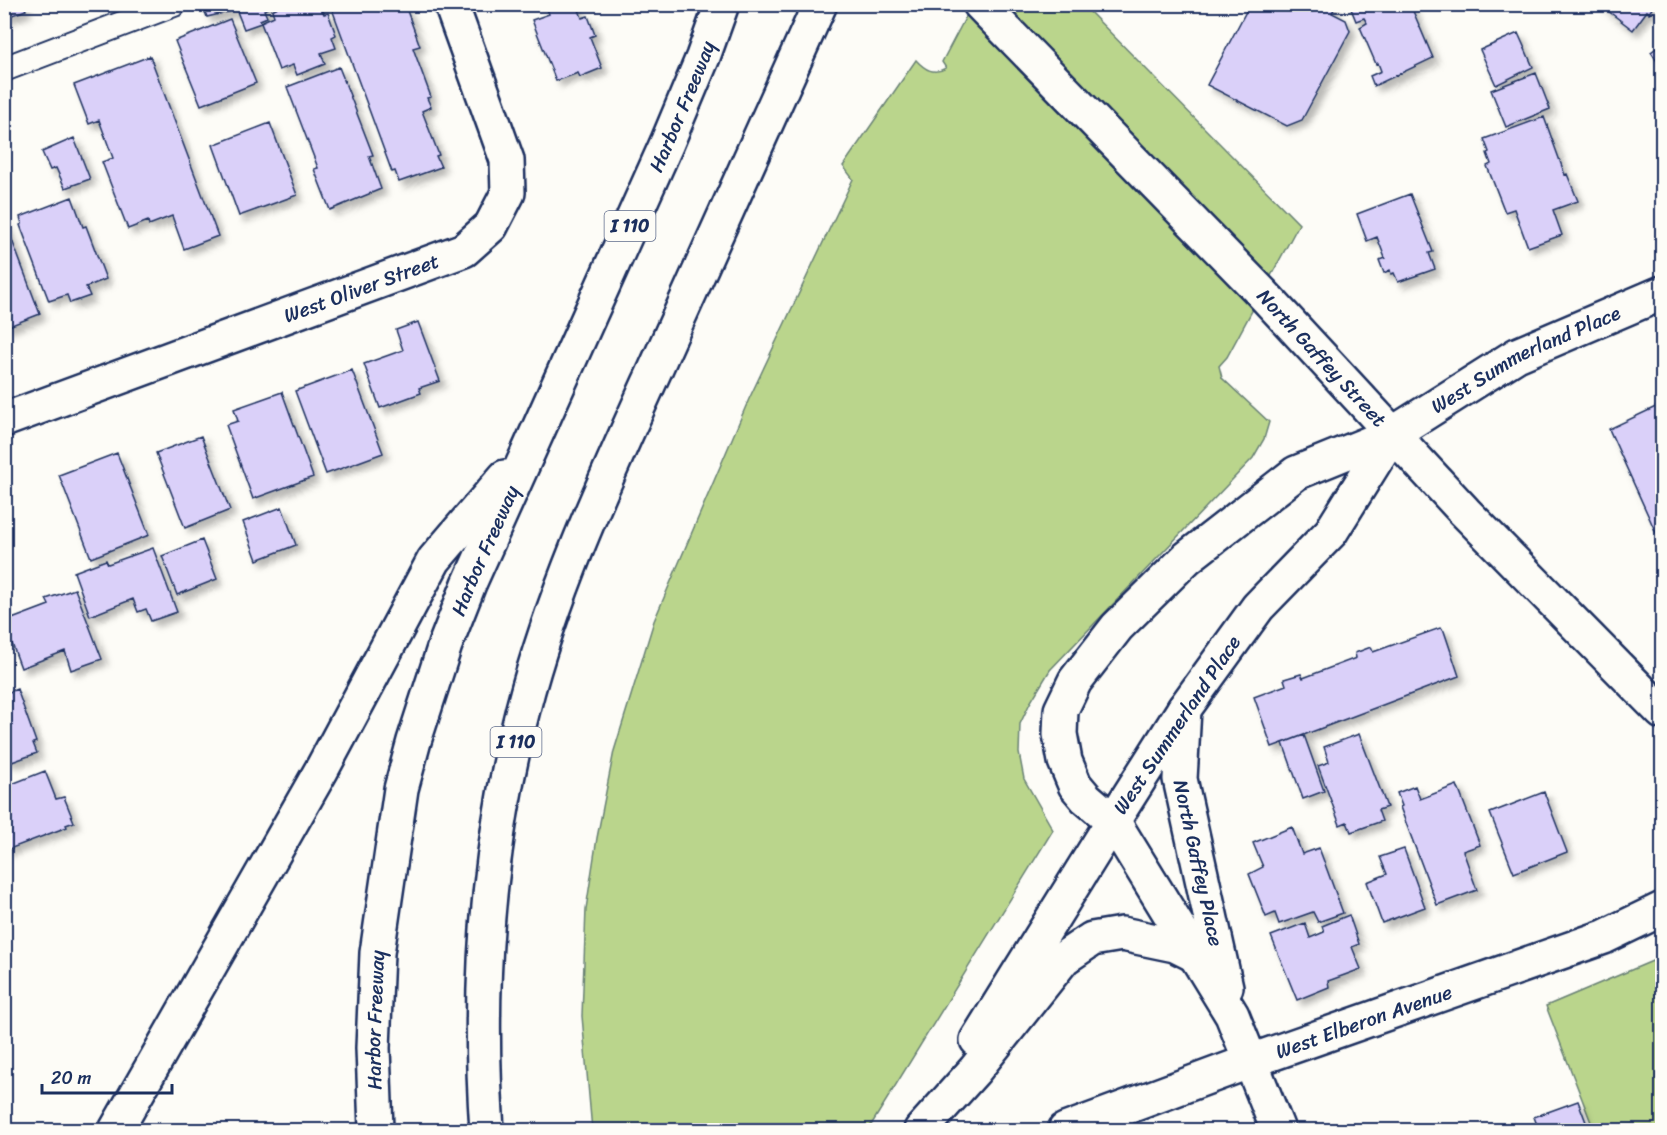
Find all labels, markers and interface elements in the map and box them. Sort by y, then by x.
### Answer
street label: Harbor Freeway [639,35,725,178]
road number: I 110 [604,211,656,241]
street label: West Oliver Street [279,243,444,333]
street label: North Gaffey Street [1248,280,1396,435]
street label: West Summerland Place [1423,295,1626,423]
street label: Harbor Freeway [441,479,529,621]
street label: West Summerland Place [1104,628,1251,822]
road number: I 110 [490,727,542,757]
street label: North Gaffey Place [1163,776,1234,949]
street label: Harbor Freeway [355,949,395,1091]
street label: West Elberon Avenue [1271,974,1457,1069]
scale bar [42,1057,172,1095]
text: 20 m [51,1062,91,1094]

